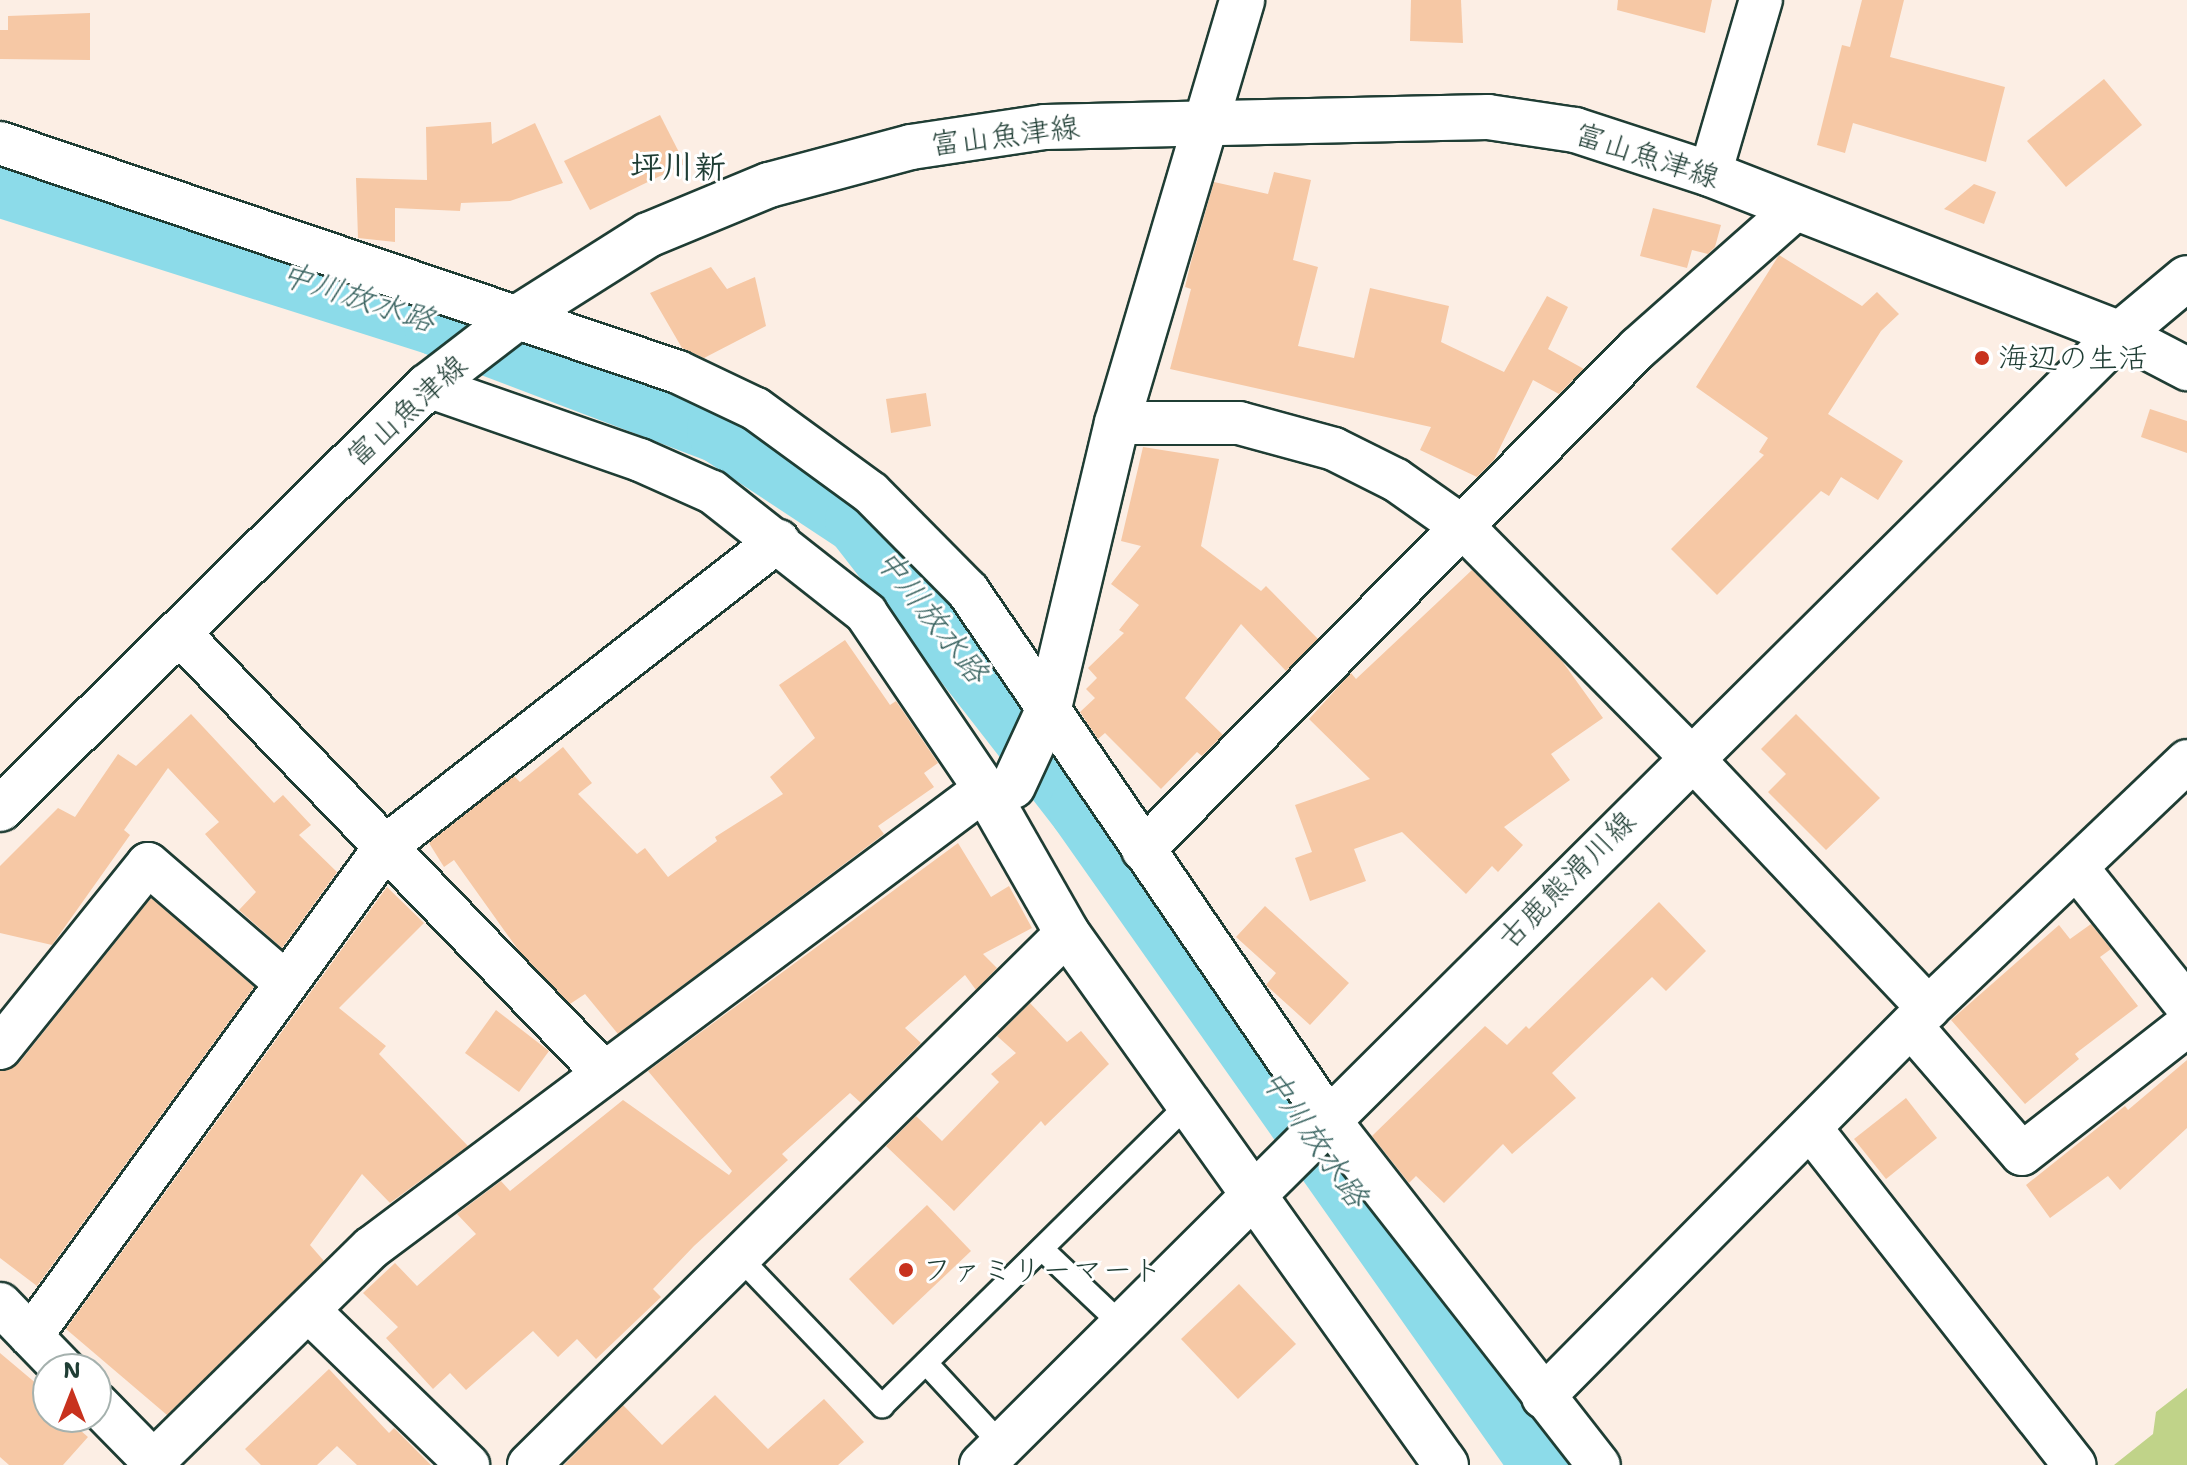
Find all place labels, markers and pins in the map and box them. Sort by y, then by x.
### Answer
place label: 海辺の生活 [1998,340,2148,376]
marker: 海辺の生活 [1973,349,1991,367]
place label: ファミリーマート [922,1252,1162,1288]
marker: ファミリーマート [897,1261,915,1279]

